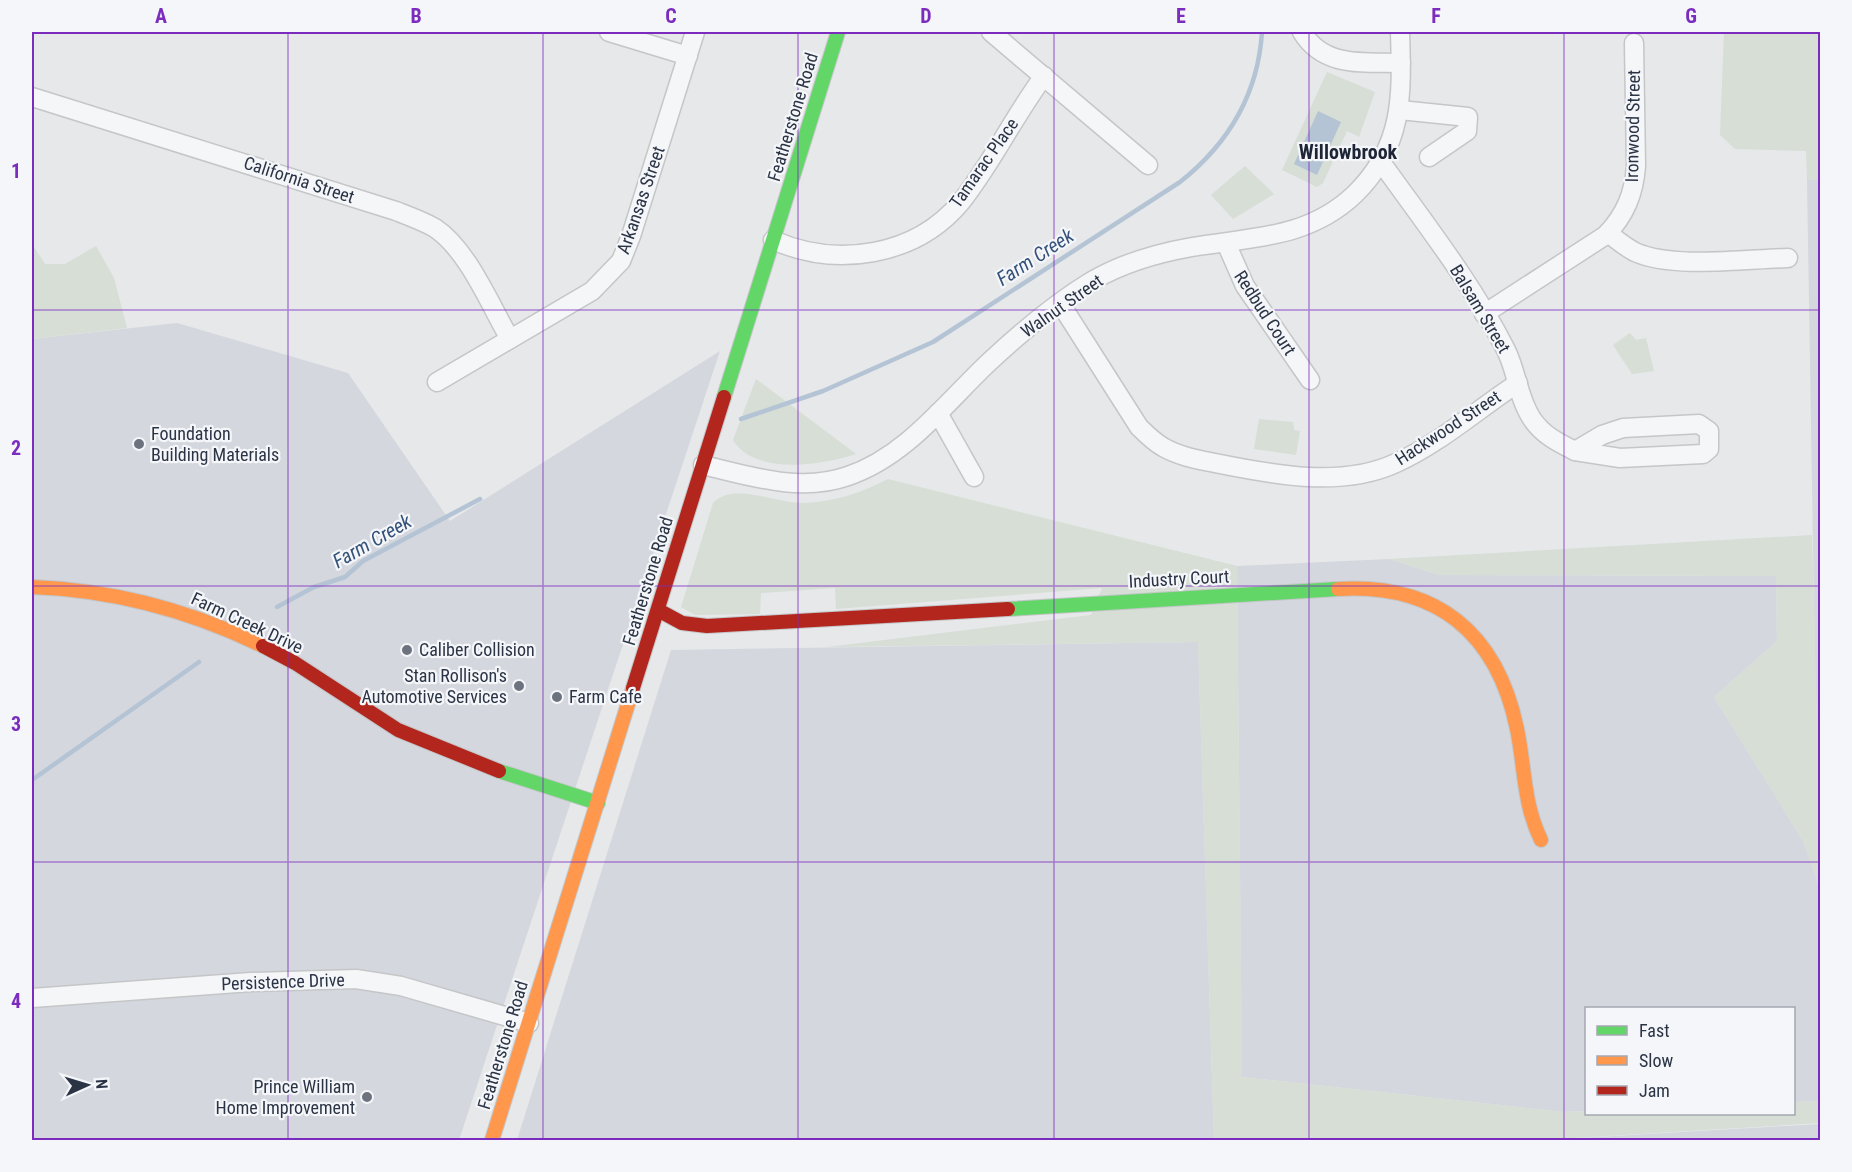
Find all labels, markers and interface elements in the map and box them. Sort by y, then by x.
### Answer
text: A [155,4,167,28]
text: B [410,4,422,28]
text: C [665,4,677,28]
text: D [920,4,932,28]
text: E [1176,4,1186,28]
text: F [1431,4,1441,28]
text: G [1685,4,1697,28]
street label: Featherstone Road [763,50,822,184]
street label: Ironwood Street [1621,70,1644,182]
street label: Tamarac Place [945,114,1022,212]
district label: Willowbrook [1299,140,1398,164]
street label: Arkansas Street [612,143,669,257]
street label: California Street [241,152,357,207]
text: 1 [11,159,21,183]
water label: Farm Creek [992,223,1079,291]
street label: Balsam Street [1446,261,1515,357]
street label: Redbud Court [1230,266,1301,359]
street label: Walnut Street [1017,270,1107,342]
street label: Hackwood Street [1391,386,1504,469]
place label: Foundation Building Materials [151,423,279,465]
text: 2 [11,436,21,460]
marker: Foundation Building Materials [132,437,146,451]
water label: Farm Creek [328,508,417,573]
street label: Featherstone Road [618,514,677,648]
street label: Industry Court [1128,565,1230,592]
street label: Farm Creek Drive [188,588,306,658]
place label: Caliber Collision [419,639,535,660]
marker: Caliber Collision [400,643,414,657]
place label: Stan Rollison's Automotive Services [361,665,507,707]
marker: Stan Rollison's Automotive Services [512,679,526,693]
place label: Farm Cafe [569,686,642,707]
marker: Farm Cafe [550,690,564,704]
text: 3 [11,712,21,736]
street label: Persistence Drive [221,969,345,994]
street label: Featherstone Road [473,978,532,1112]
text: 4 [11,989,21,1013]
legend [1585,1007,1795,1115]
text: Fast [1639,1020,1670,1041]
text: Slow [1639,1050,1674,1071]
north arrow [57,1055,117,1115]
place label: Prince William Home Improvement [215,1076,355,1118]
text: N [92,1078,111,1090]
text: Jam [1639,1080,1670,1101]
marker: Prince William Home Improvement [360,1090,374,1104]

